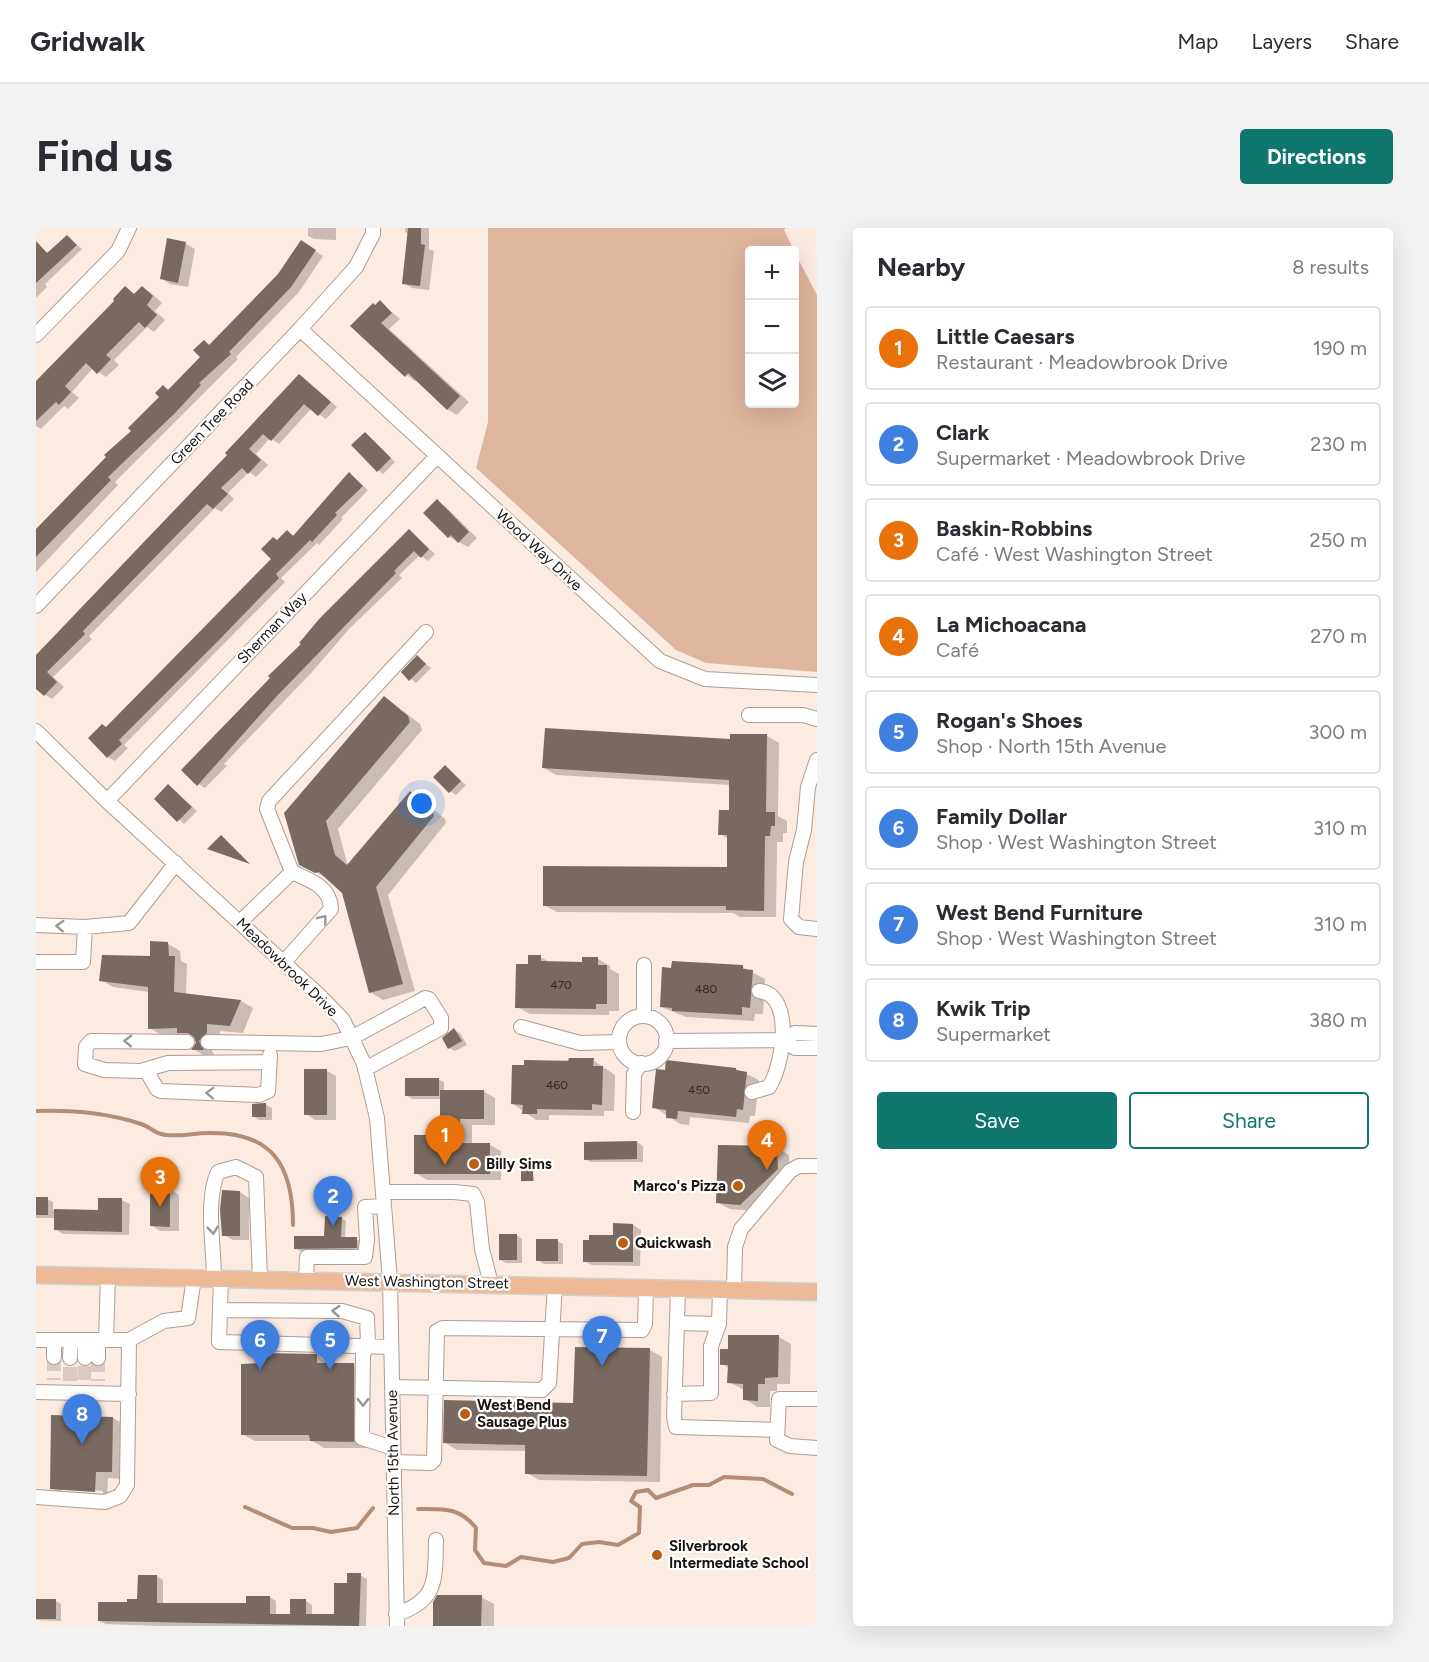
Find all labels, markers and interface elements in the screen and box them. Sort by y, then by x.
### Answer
text: Gridwalk [30,24,145,58]
text: Map [1178,29,1218,54]
text: Layers [1251,29,1312,54]
text: Share [1345,29,1399,54]
button: Directions [1240,129,1393,184]
text: Find us [36,131,173,182]
map controls [745,246,799,408]
button: + [745,246,799,300]
text: Nearby [877,251,965,283]
text: 8 results [1292,255,1369,279]
button: − [745,300,799,354]
text: Little Caesars [936,323,1075,350]
text: 1 [894,336,903,360]
text: 190 m [1313,336,1367,360]
text: Restaurant · Meadowbrook Drive [936,350,1228,374]
button: layers [745,354,799,408]
street label: Green Tree Road [167,375,257,469]
text: Clark [936,419,989,446]
text: 2 [893,432,904,456]
text: 230 m [1310,432,1367,456]
text: Supermarket · Meadowbrook Drive [936,446,1245,470]
street label: Wood Way Drive [492,505,586,595]
text: Baskin-Robbins [936,515,1092,542]
text: 3 [893,528,904,552]
text: 250 m [1310,528,1367,552]
text: Café · West Washington Street [936,542,1213,566]
street label: Sherman Way [233,588,311,668]
text: La Michoacana [936,611,1086,638]
text: 4 [892,624,905,648]
text: 270 m [1310,624,1367,648]
text: Café [936,638,979,662]
text: Rogan's Shoes [936,707,1082,734]
text: 5 [893,720,904,744]
text: 300 m [1309,720,1367,744]
text: Shop · North 15th Avenue [936,734,1166,758]
your location [407,789,436,818]
text: Family Dollar [936,803,1067,830]
text: 6 [893,816,904,840]
text: 310 m [1313,816,1367,840]
text: Shop · West Washington Street [936,830,1217,854]
text: West Bend Furniture [936,899,1143,926]
text: 7 [893,912,904,936]
text: 310 m [1313,912,1367,936]
street label: Meadowbrook Drive [232,914,342,1020]
one-way arrow [316,915,327,926]
one-way arrow [56,920,65,933]
text: Shop · West Washington Street [936,926,1217,950]
house number: 470 [550,978,572,992]
house number: 480 [695,982,718,996]
text: Kwik Trip [936,995,1031,1022]
text: 8 [892,1008,905,1032]
text: 380 m [1309,1008,1367,1032]
text: Supermarket [936,1022,1051,1046]
one-way arrow [124,1035,133,1047]
house number: 460 [546,1078,568,1092]
house number: 450 [688,1083,710,1097]
one-way arrow [206,1087,215,1099]
button: Save [877,1092,1117,1149]
button: Share [1129,1092,1369,1149]
pin: 1 [426,1116,464,1165]
pin: 4 [748,1120,786,1170]
place label: Billy Sims [486,1155,552,1173]
marker: Billy Sims [467,1157,481,1171]
pin: 3 [140,1158,180,1207]
pin: 2 [314,1176,352,1226]
place label: Marco's Pizza [633,1177,726,1195]
marker: Marco's Pizza [731,1179,745,1193]
one-way arrow [206,1226,219,1235]
place label: Quickwash [635,1234,711,1252]
marker: Quickwash [616,1236,630,1250]
street label: West Washington Street [345,1272,510,1292]
one-way arrow [332,1305,341,1318]
pin: 7 [582,1316,622,1366]
pin: 6 [240,1320,280,1370]
pin: 5 [310,1320,350,1370]
street label: North 15th Avenue [383,1390,403,1516]
pin: 8 [62,1394,102,1444]
place label: West Bend Sausage Plus [477,1396,567,1431]
one-way arrow [357,1397,369,1406]
marker: West Bend Sausage Plus [458,1407,472,1421]
place label: Silverbrook Intermediate School [669,1537,809,1572]
marker: Silverbrook Intermediate School [650,1548,664,1562]

